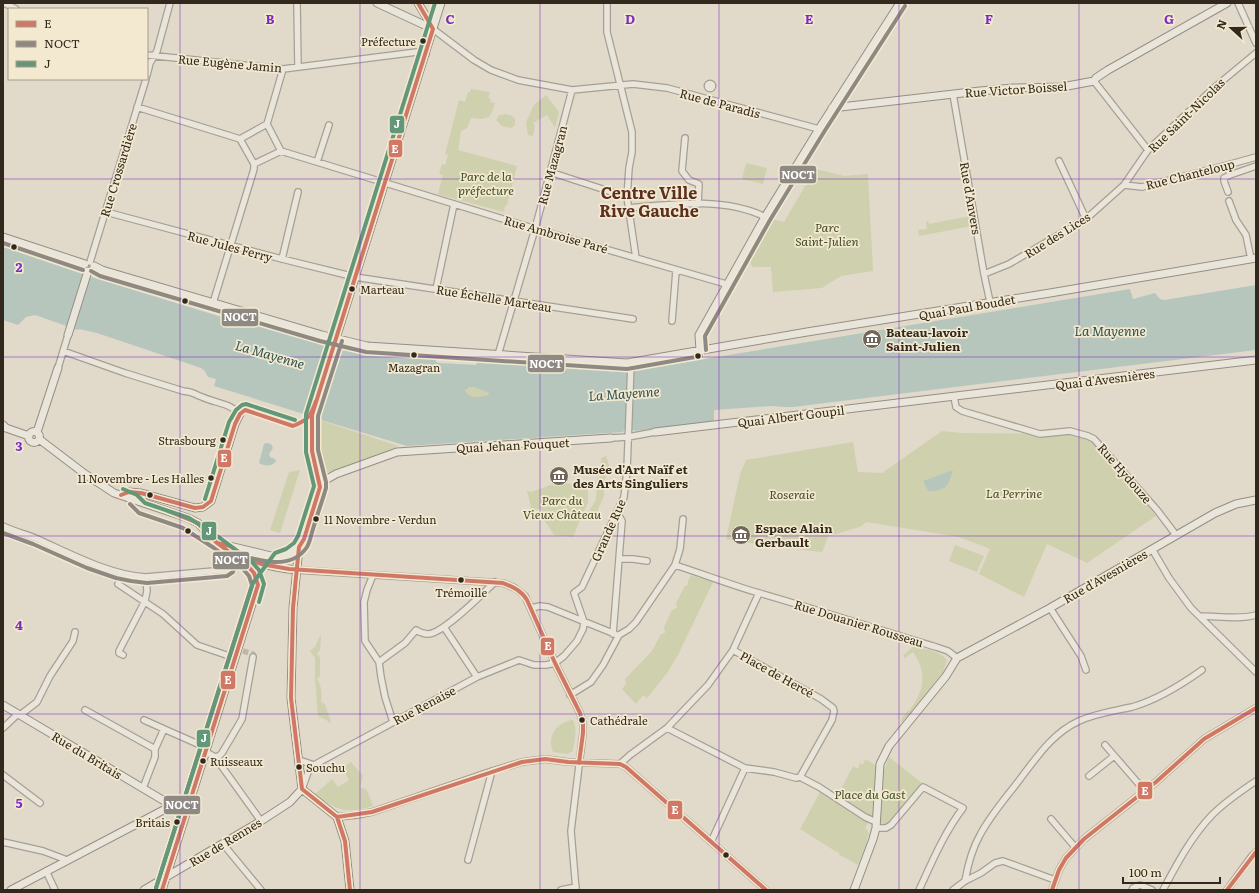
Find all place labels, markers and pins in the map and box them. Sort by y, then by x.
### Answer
place label: Préfecture [361,33,416,49]
marker: Préfecture [418,36,428,46]
unlabelled marker [9,242,19,252]
place label: Marteau [360,281,405,297]
marker: Marteau [347,284,357,294]
unlabelled marker [180,296,190,306]
place label: Bateau-lavoir Saint-Julien [886,323,968,355]
museum icon: Bateau-lavoir Saint-Julien [861,328,883,350]
marker: Mazagran [409,350,419,360]
unlabelled marker [693,351,703,361]
place label: Mazagran [388,359,440,375]
place label: Strasbourg [158,432,217,448]
marker: Strasbourg [218,435,228,445]
place label: Musée d'Art Naïf et des Arts Singuliers [573,460,688,492]
museum icon: Musée d'Art Naïf et des Arts Singuliers [548,465,570,487]
place label: 11 Novembre - Les Halles [77,470,204,486]
marker: 11 Novembre - Les Halles [206,473,216,483]
unlabelled marker [145,490,155,500]
place label: 11 Novembre - Verdun [324,511,436,527]
marker: 11 Novembre - Verdun [311,514,321,524]
place label: Espace Alain Gerbault [755,519,833,551]
museum icon: Espace Alain Gerbault [730,524,752,546]
unlabelled marker [183,526,193,536]
marker: Trémoille [456,575,466,585]
place label: Trémoille [435,584,487,600]
place label: Cathédrale [590,712,648,728]
marker: Cathédrale [577,715,587,725]
place label: Ruisseaux [210,753,263,769]
marker: Ruisseaux [198,756,208,766]
place label: Souchu [306,759,345,775]
marker: Souchu [294,762,304,772]
place label: Britais [135,814,170,830]
marker: Britais [172,817,182,827]
unlabelled marker [721,850,731,860]

